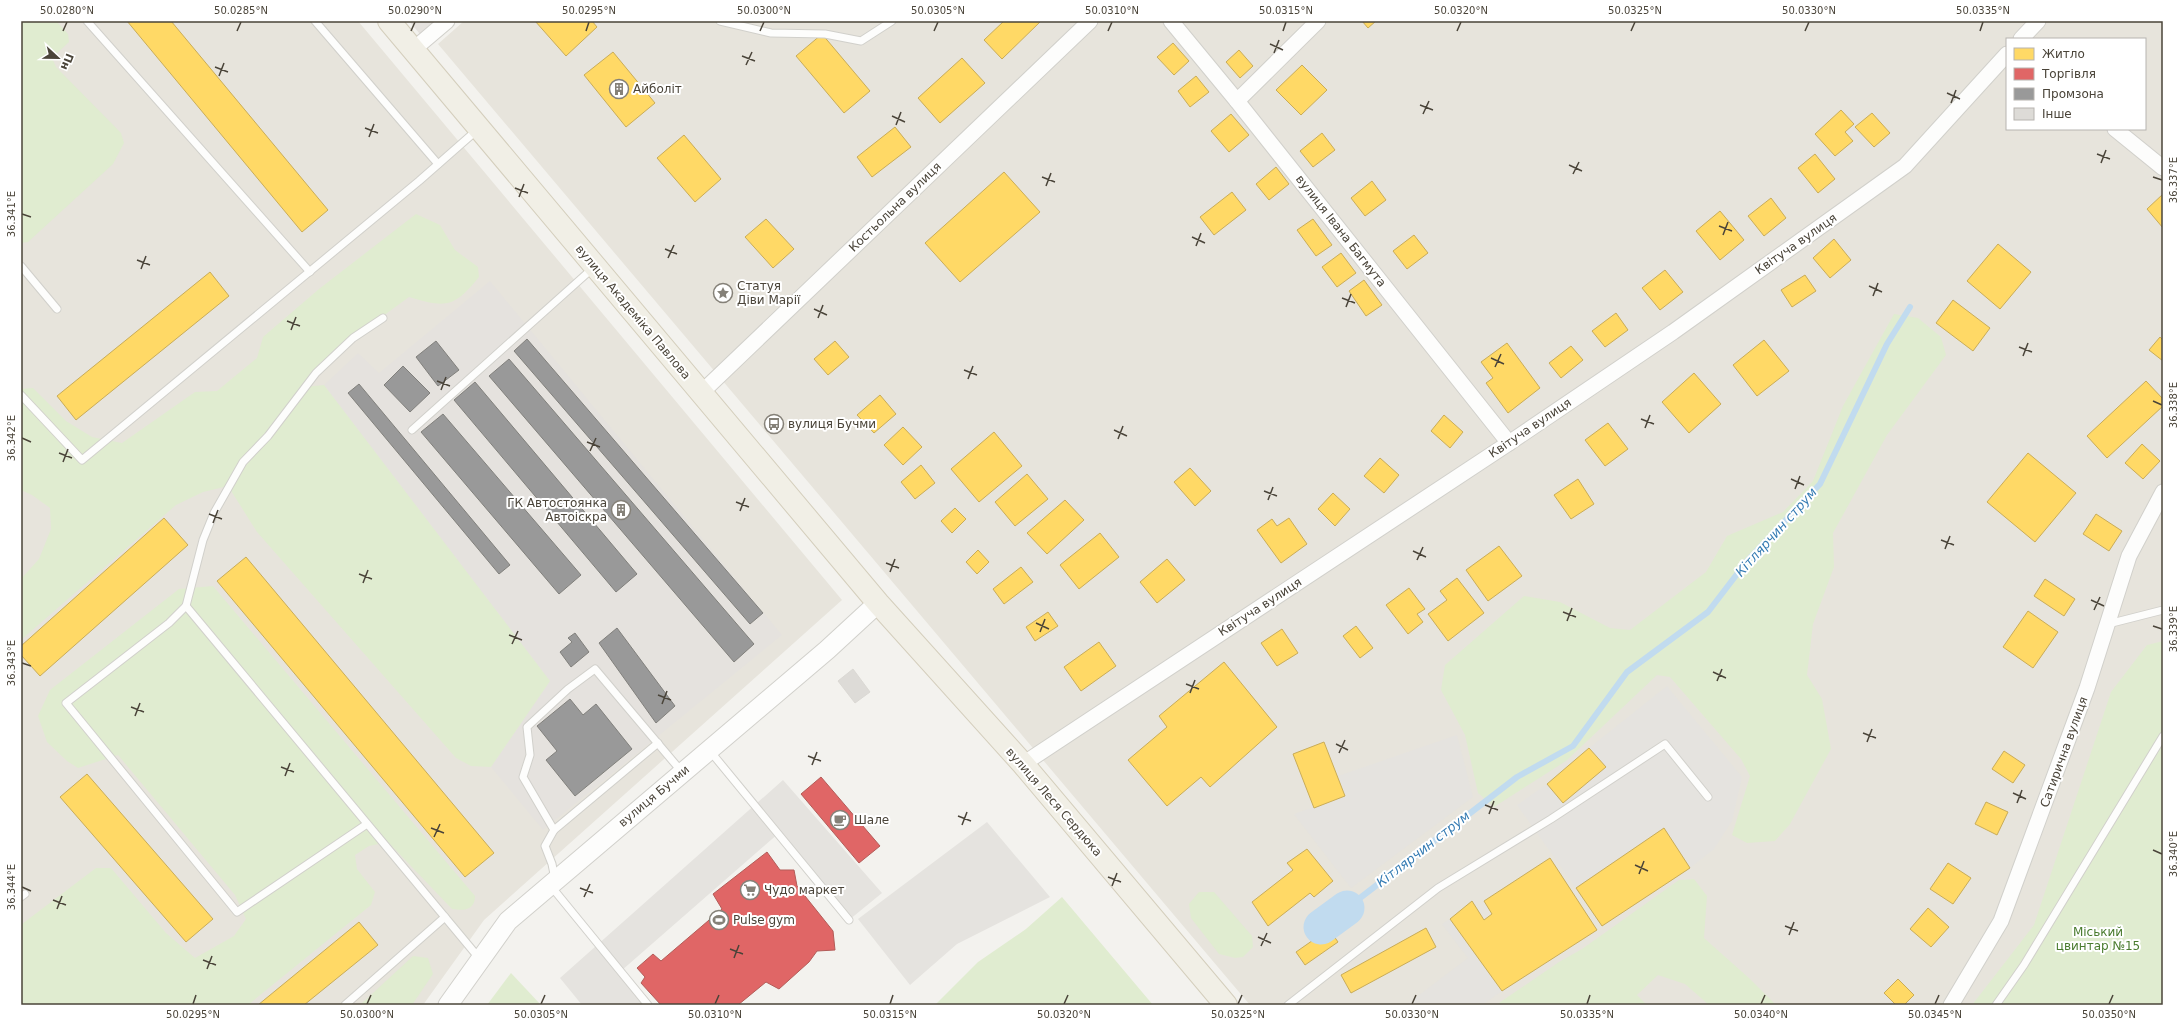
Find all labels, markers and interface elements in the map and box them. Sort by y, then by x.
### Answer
text: 50.0280°N [40,5,94,16]
text: 50.0285°N [214,5,268,16]
text: 50.0290°N [388,5,442,16]
text: 50.0295°N [562,5,616,16]
text: 50.0300°N [737,5,791,16]
text: 50.0305°N [911,5,965,16]
text: 50.0310°N [1085,5,1139,16]
text: 50.0315°N [1259,5,1313,16]
text: 50.0320°N [1434,5,1488,16]
text: 50.0325°N [1608,5,1662,16]
text: 50.0330°N [1782,5,1836,16]
text: 50.0335°N [1956,5,2010,16]
north arrow [38,38,78,78]
legend [2006,38,2146,130]
text: Житло [2042,47,2085,61]
text: Пн [58,51,76,72]
text: Торгівля [2041,67,2096,81]
building icon: Айболіт [608,78,630,100]
place label: Айболіт [633,82,682,96]
text: Промзона [2042,87,2104,101]
text: Інше [2042,107,2072,121]
text: 36.337°E [2168,157,2179,203]
street label: Костьольна вулиця [846,159,944,255]
street label: вулиця Івана Багмута [1293,172,1389,290]
text: 36.341°E [6,191,17,237]
street label: Квітуча вулиця [1753,211,1839,277]
street label: вулиця Академіка Павлова [573,242,693,382]
place label: Статуя Діви Марії [737,279,801,307]
place icon: Статуя Діви Марії [712,282,734,304]
text: 36.338°E [2168,382,2179,428]
street label: Квітуча вулиця [1486,395,1574,461]
bus stop icon: вулиця Бучми [763,413,785,435]
text: 36.342°E [6,415,17,461]
place label: вулиця Бучми [788,417,876,431]
water label: Кітлярчин струм [1732,484,1820,579]
place label: ГК Автостоянка Автоіскра [507,496,607,524]
building icon: ГК Автостоянка Автоіскра [610,499,632,521]
street label: Квітуча вулиця [1216,575,1304,639]
text: 36.339°E [2168,606,2179,652]
text: 36.343°E [6,640,17,686]
street label: Сатирична вулиця [2037,695,2091,809]
street label: вулиця Леся Сердюка [1003,745,1105,859]
street label: вулиця Бучми [616,762,692,830]
water label: Кітлярчин струм [1373,808,1473,890]
cafe icon: Шале [829,809,851,831]
place label: Шале [854,813,889,827]
text: 36.340°E [2168,831,2179,877]
text: 36.344°E [6,864,17,910]
supermarket icon: Чудо маркет [739,879,761,901]
place label: Чудо маркет [764,883,844,897]
sports icon: Pulse gym [708,909,730,931]
place label: Pulse gym [733,913,795,927]
park label: Міський цвинтар №15 [2056,925,2140,953]
text: 50.0295°N [166,1009,220,1020]
text: 50.0300°N [340,1009,394,1020]
text: 50.0305°N [514,1009,568,1020]
text: 50.0310°N [688,1009,742,1020]
text: 50.0315°N [863,1009,917,1020]
text: 50.0320°N [1037,1009,1091,1020]
text: 50.0325°N [1211,1009,1265,1020]
text: 50.0330°N [1385,1009,1439,1020]
text: 50.0335°N [1560,1009,1614,1020]
text: 50.0340°N [1734,1009,1788,1020]
text: 50.0345°N [1908,1009,1962,1020]
text: 50.0350°N [2082,1009,2136,1020]

